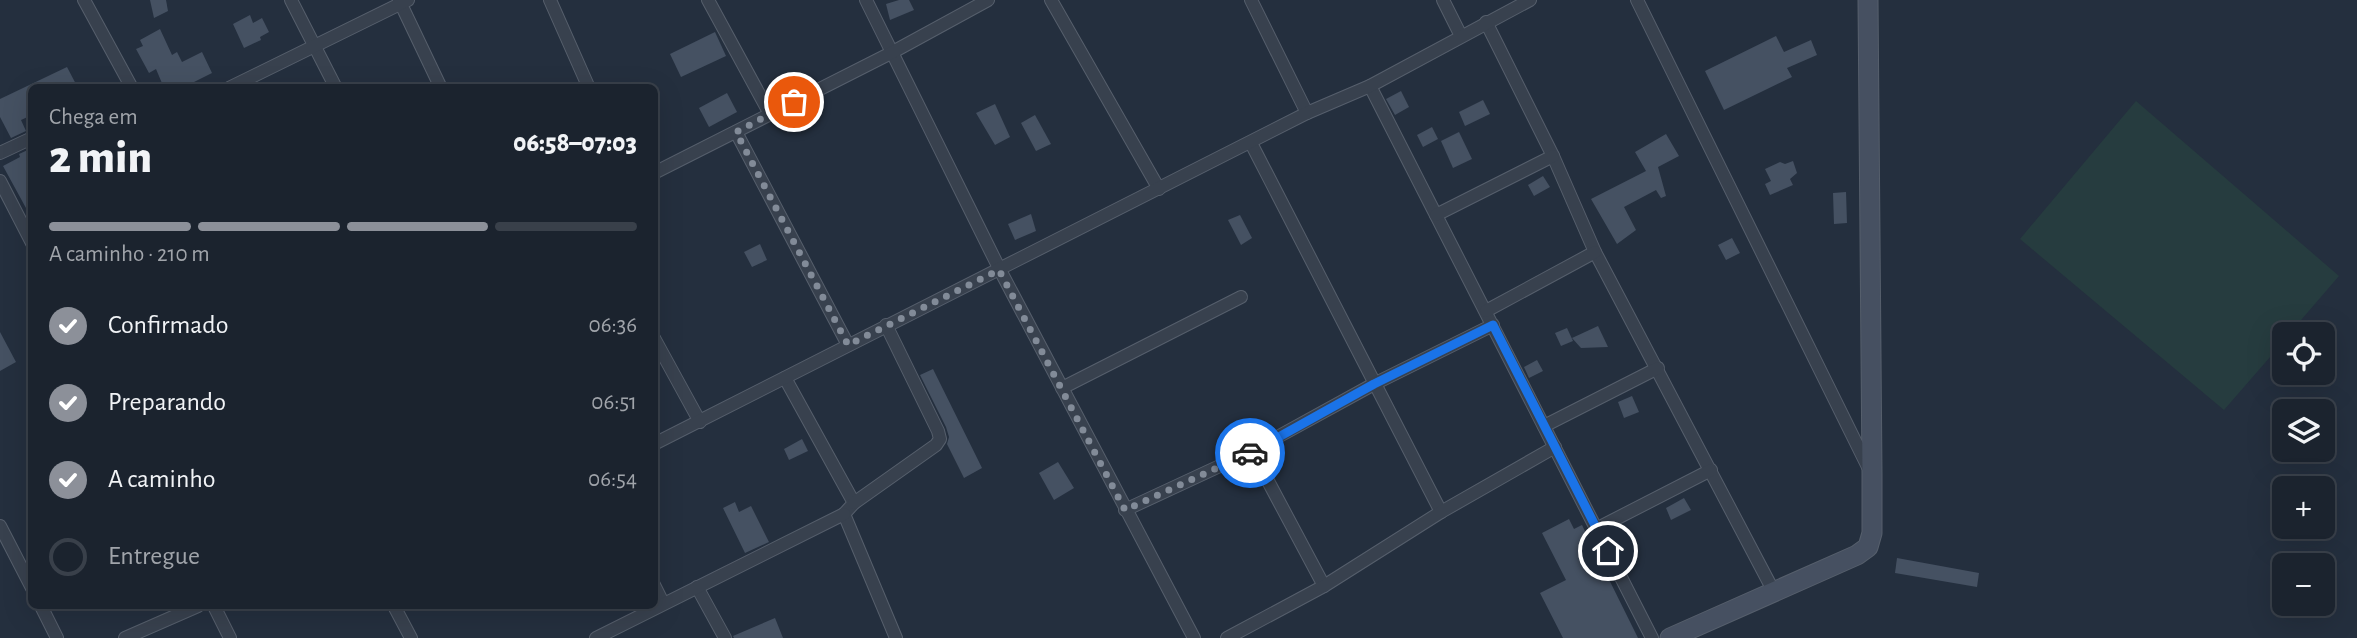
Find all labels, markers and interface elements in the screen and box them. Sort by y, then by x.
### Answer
pin [764,72,824,132]
icon: bag [775,83,813,121]
text: Chega em [49,106,138,129]
text: 06:58–07:03 [513,130,637,156]
text: 2 min [49,135,152,181]
text: A caminho · 210 m [49,243,210,266]
icon: check [49,307,87,345]
text: Confirmado [108,312,229,338]
text: 06:36 [588,314,637,337]
map controls [2272,322,2335,616]
button: locate [2272,322,2335,385]
icon: check [49,384,87,422]
text: Preparando [108,389,226,415]
text: 06:51 [591,391,637,414]
button: layers [2272,399,2335,462]
courier [1215,418,1285,488]
icon: car [1231,434,1269,472]
icon: check [49,461,87,499]
text: A caminho [108,466,216,492]
text: 06:54 [588,468,637,491]
button: + [2272,476,2335,539]
pin [1578,521,1638,581]
icon: home [1589,532,1627,570]
text: Entregue [108,543,200,569]
button: − [2272,553,2335,616]

